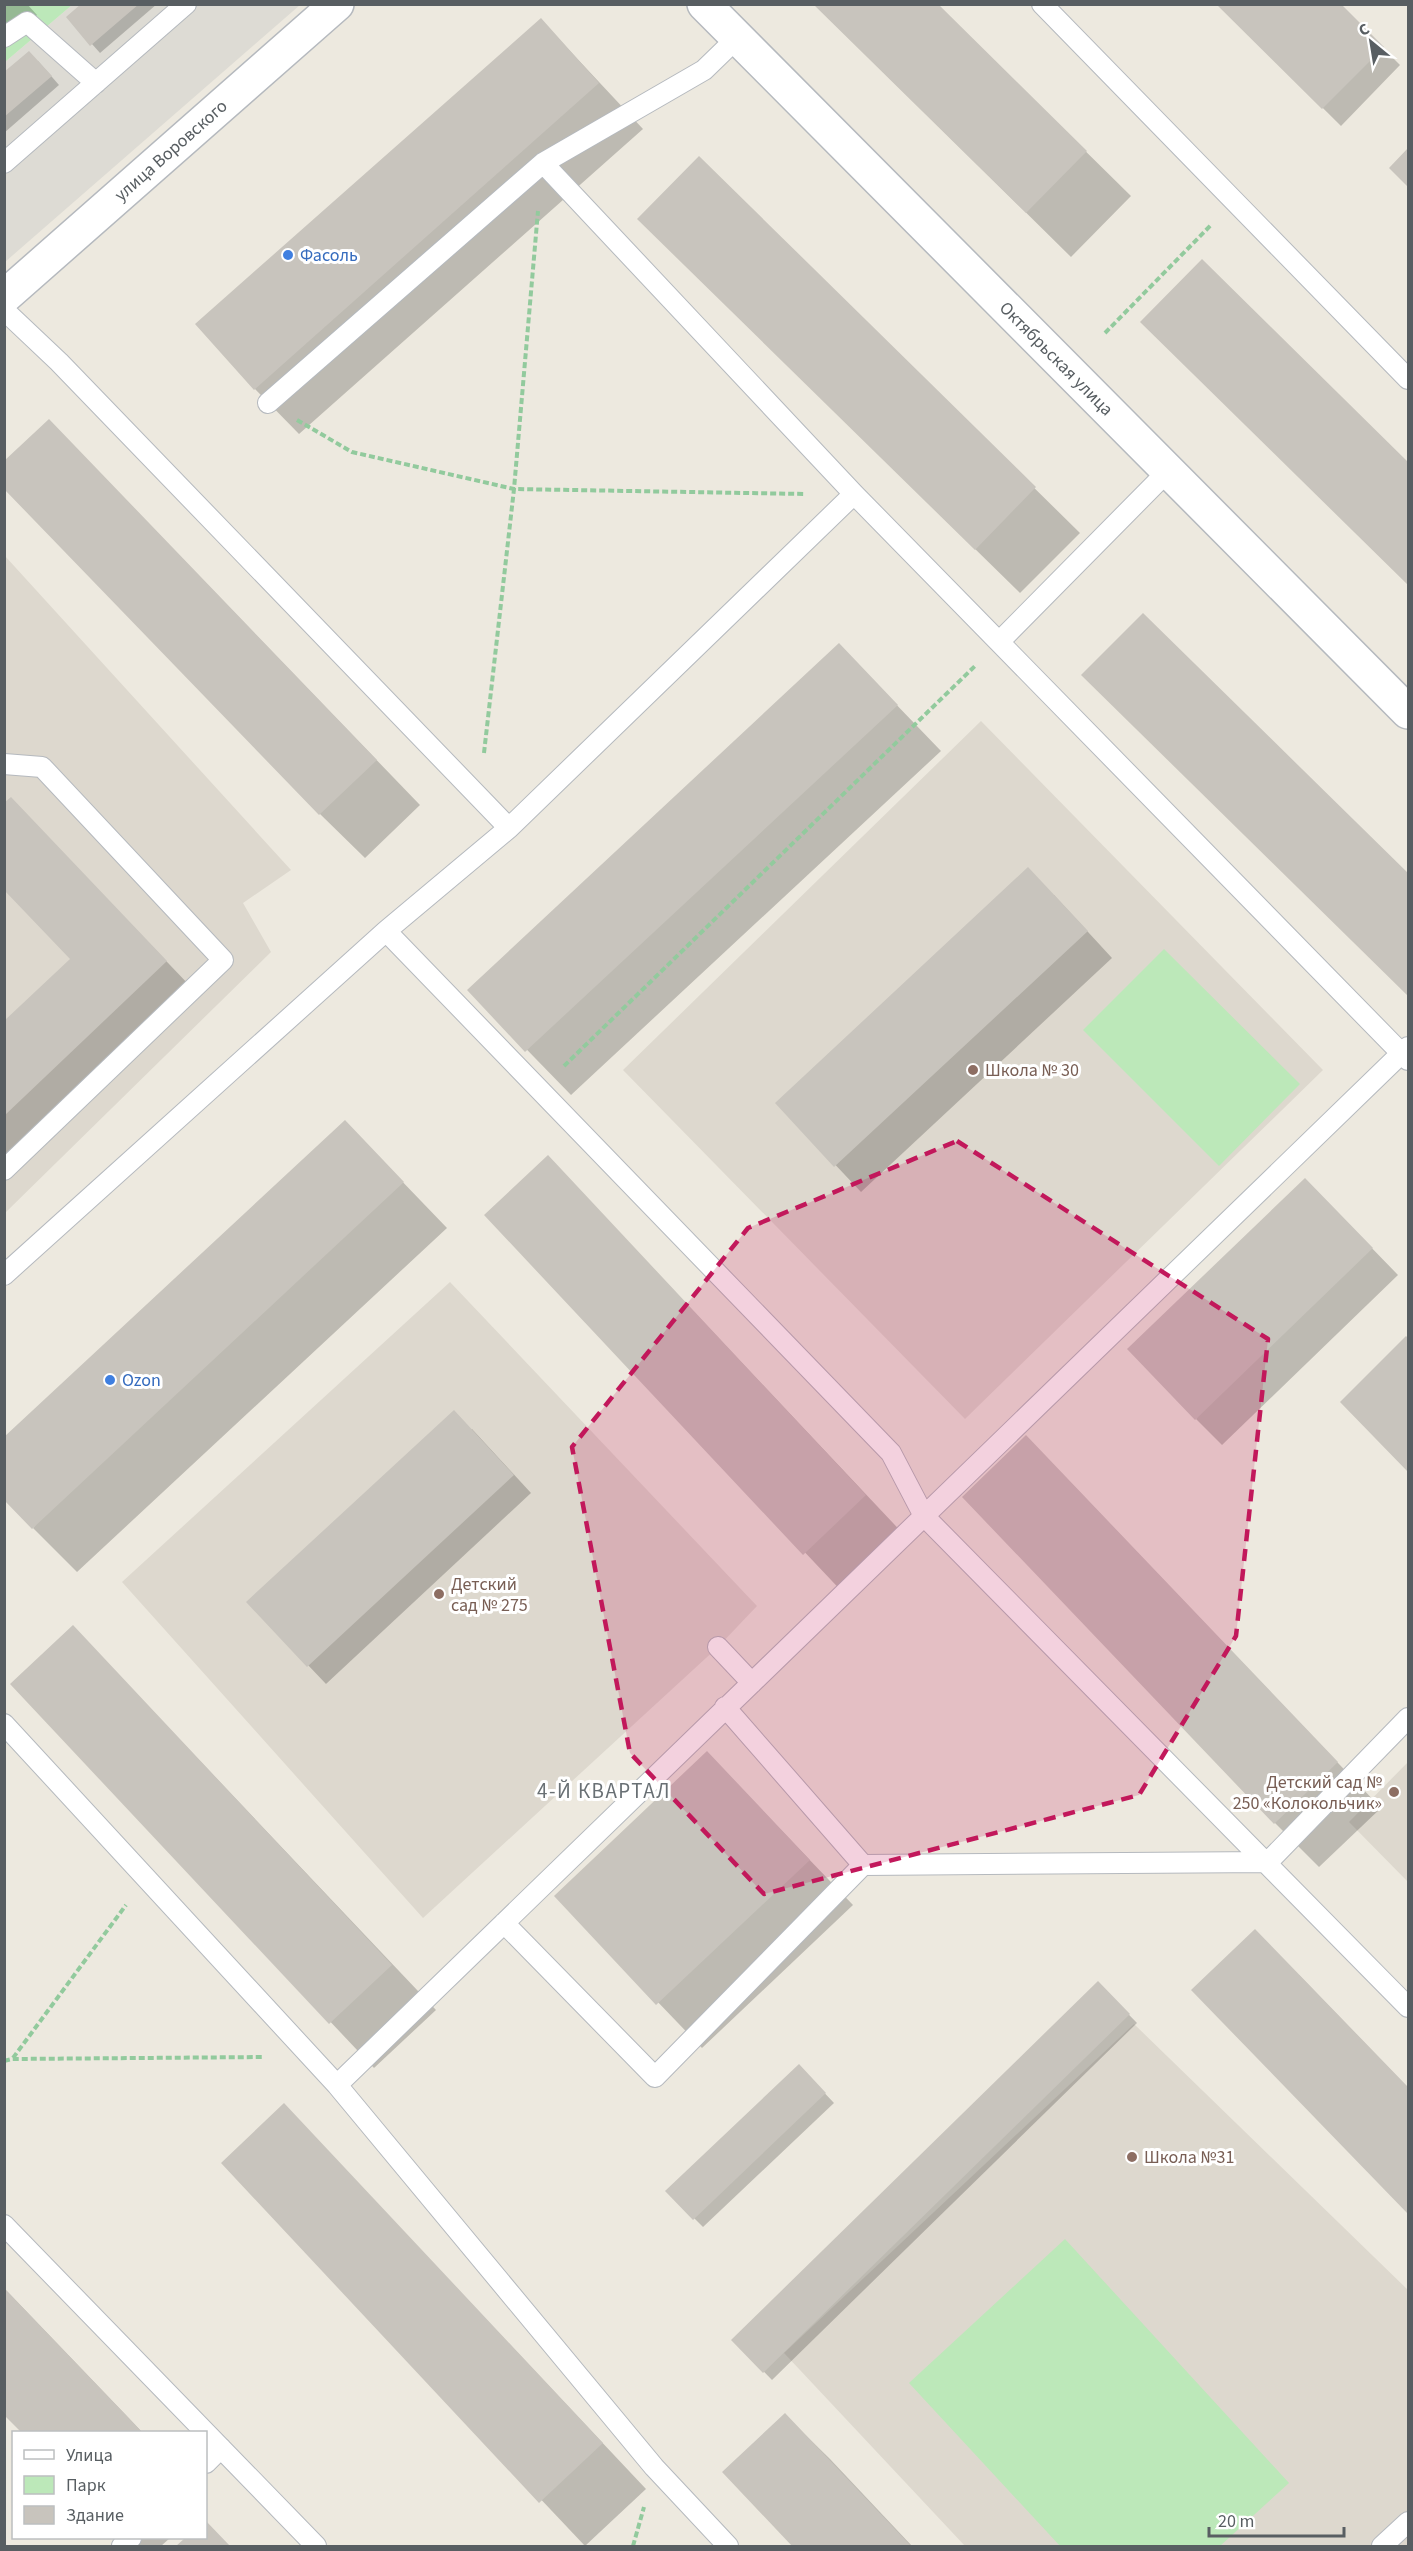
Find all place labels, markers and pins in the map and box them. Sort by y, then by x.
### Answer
place label: Фасоль [300,243,358,268]
marker: Фасоль [281,248,295,262]
place label: Школа № 30 [985,1058,1079,1083]
marker: Школа № 30 [966,1063,980,1077]
place label: Ozon [122,1368,161,1393]
marker: Ozon [103,1373,117,1387]
place label: Детский сад № 275 [451,1572,528,1618]
marker: Детский сад № 275 [432,1587,446,1601]
place label: Детский сад № 250 «Колокольчик» [1233,1770,1382,1816]
marker: Детский сад № 250 «Колокольчик» [1387,1785,1401,1799]
place label: Школа №31 [1144,2145,1234,2170]
marker: Школа №31 [1125,2150,1139,2164]

